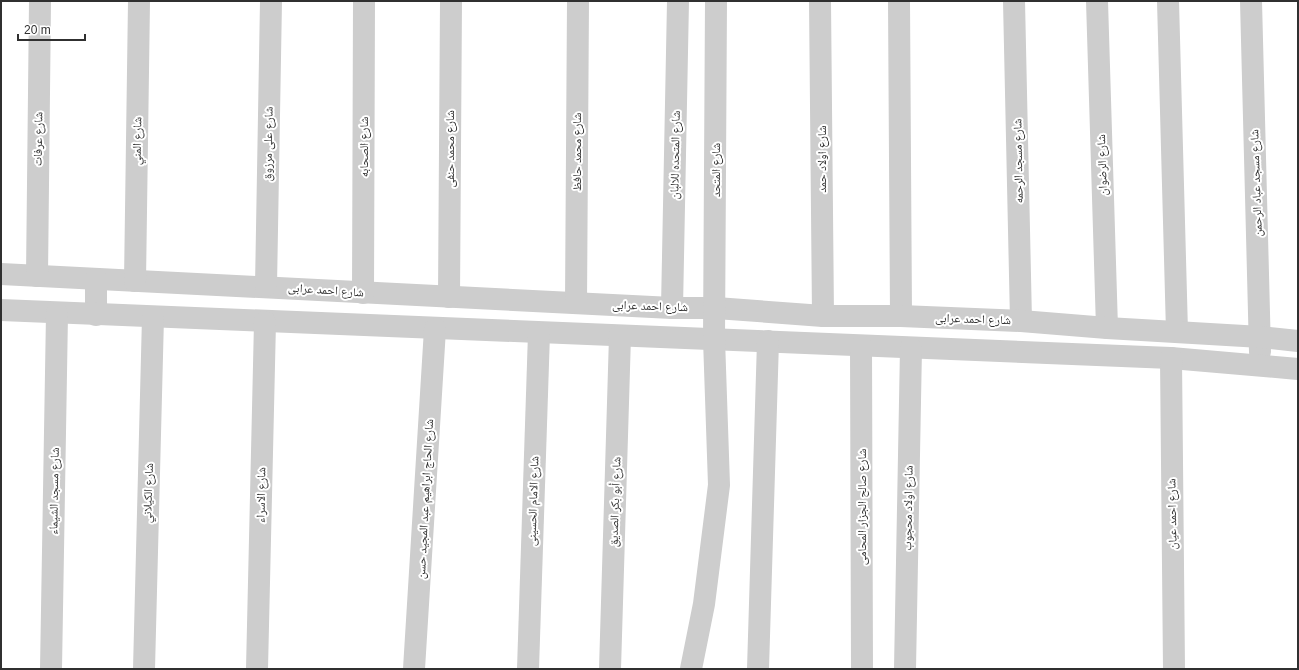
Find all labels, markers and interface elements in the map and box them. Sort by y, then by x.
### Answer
scale bar [18,16,85,42]
text: 20 m [24,23,51,37]
street label: شارع على مرزوق [260,106,277,182]
street label: شارع محمد حنفى [443,110,458,188]
street label: شارع المتحده للالبان [667,110,684,199]
street label: شارع عرفات [31,112,46,166]
street label: شارع محمد حافظ [570,113,585,191]
street label: شارع المني [130,117,147,165]
street label: شارع الصحابه [357,117,372,177]
street label: شارع مسجد الرحمه [1010,118,1027,204]
street label: شارع اولاد حمد [815,125,830,193]
street label: شارع مسجد عباد الرحمن [1247,129,1266,237]
street label: شارع الرضوان [1094,134,1111,196]
street label: شارع المتحد [709,143,724,197]
street label: شارع احمد عرابى [288,280,364,301]
street label: شارع احمد عرابى [612,298,688,315]
street label: شارع احمد عرابى [935,311,1011,328]
street label: شارع الحاج ابراهيم عبد المجيد حسن [414,418,437,579]
street label: شارع مسجد الشيماء [46,447,63,535]
street label: شارع صالح الجزار المحامى [855,449,870,565]
street label: شارع الامام الحسينى [524,456,543,546]
street label: شارع أبو بكر الصديق [606,456,625,548]
street label: شارع الكيلاني [140,463,159,523]
street label: شارع اولاد محجوب [900,465,917,551]
street label: شارع الاسراء [254,467,269,523]
street label: شارع احمد عيان [1164,478,1181,550]

